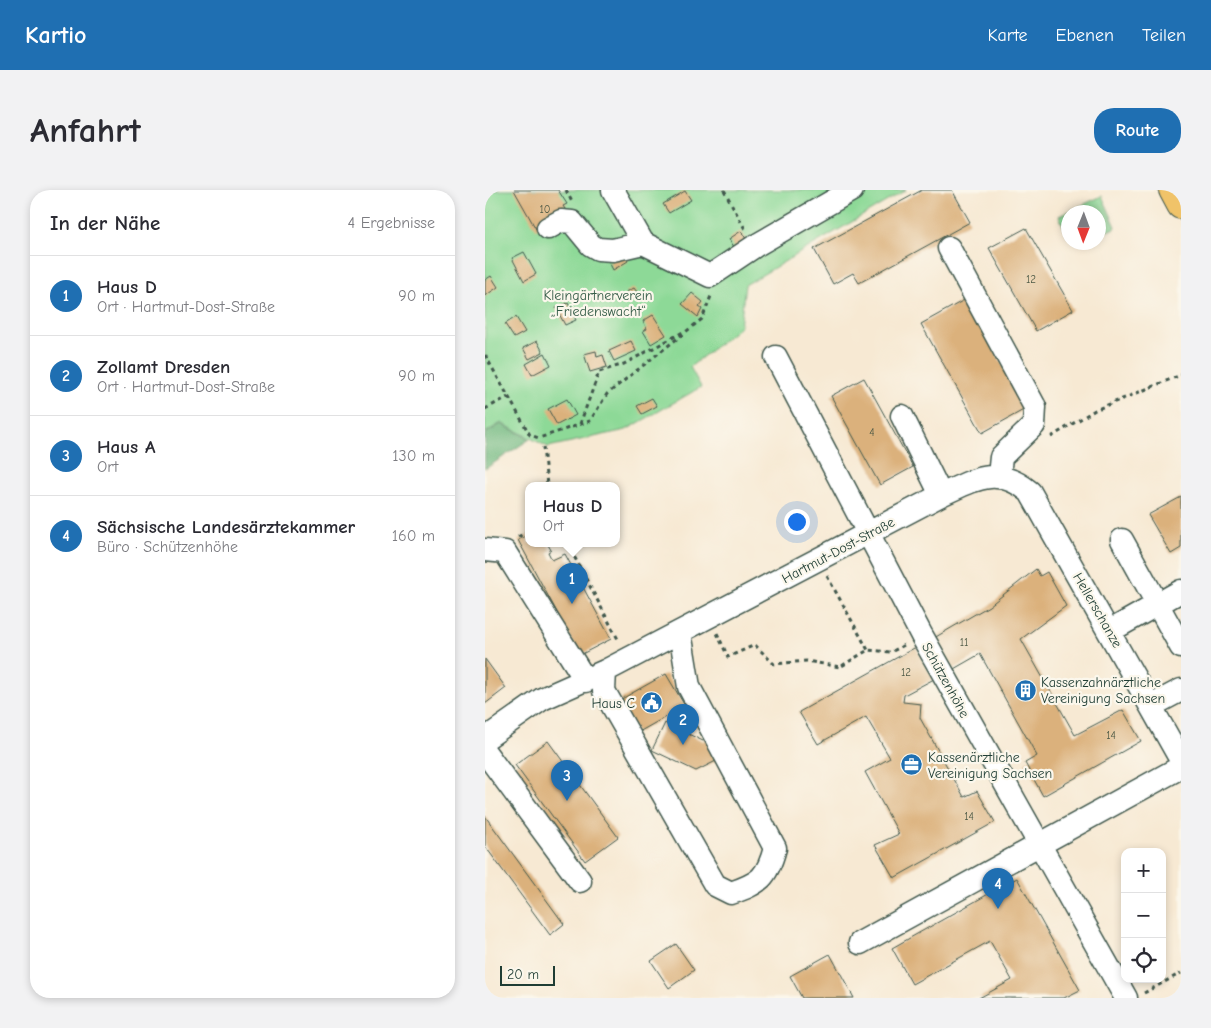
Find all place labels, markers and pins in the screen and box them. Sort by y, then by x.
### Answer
pin: 1 [556,563,588,604]
place label: Kassenzahnärztliche Vereinigung Sachsen [1041,674,1165,707]
building icon: Kassenzahnärztliche Vereinigung Sachsen [1013,678,1037,702]
public building icon: Haus C [639,691,663,715]
place label: Haus C [591,695,635,712]
pin: 2 [667,704,699,745]
place label: Kassenärztliche Vereinigung Sachsen [928,749,1052,782]
office icon: Kassenärztliche Vereinigung Sachsen [900,753,924,777]
pin: 3 [551,760,583,801]
pin: 4 [982,868,1014,909]

